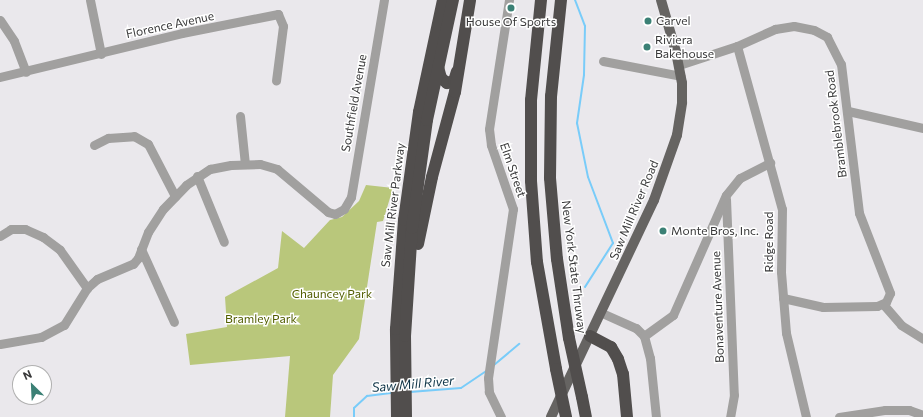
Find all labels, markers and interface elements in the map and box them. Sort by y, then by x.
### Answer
marker: House Of Sports [506,3,516,13]
street label: Florence Avenue [125,9,215,41]
place label: Carvel [656,14,691,28]
place label: House Of Sports [466,15,556,29]
marker: Carvel [643,16,653,26]
place label: Riviera Bakehouse [655,33,714,61]
marker: Riviera Bakehouse [642,42,652,52]
street label: Southfield Avenue [338,53,370,153]
street label: Bramblebrook Road [822,69,850,179]
street label: Elm Street [497,141,529,199]
street label: Saw Mill River Parkway [378,142,408,268]
street label: Saw Mill River Road [607,158,661,262]
street label: New York State Thruway [559,200,589,334]
street label: Ridge Road [762,211,776,273]
place label: Monte Bros, Inc. [671,224,759,238]
marker: Monte Bros, Inc. [658,226,668,236]
street label: Bonaventure Avenue [709,251,727,363]
park label: Chauncey Park [292,287,372,301]
park label: Bramley Park [225,312,297,326]
north arrow [12,365,52,405]
text: N [21,367,34,382]
water label: Saw Mill River [371,373,455,395]

